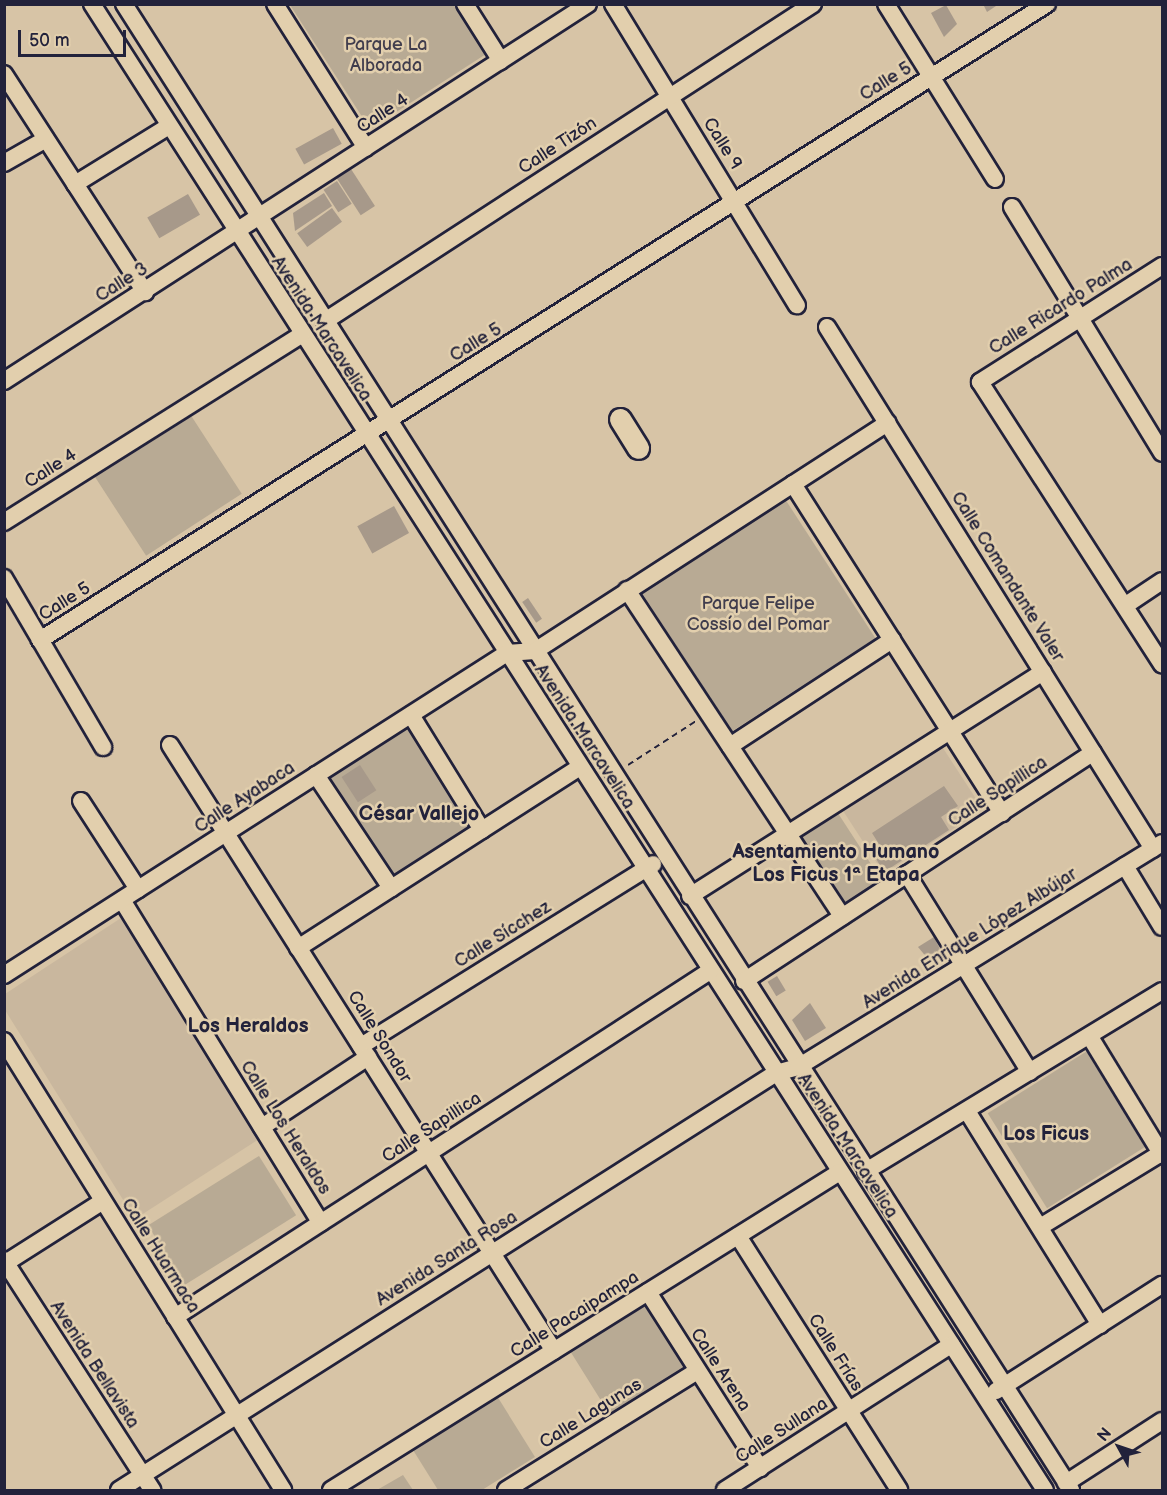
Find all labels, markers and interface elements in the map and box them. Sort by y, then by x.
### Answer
scale bar [21,18,129,56]
text: 50 m [29,30,70,51]
park label: Parque La Alborada [345,35,427,78]
street label: Calle 5 [856,58,916,106]
street label: Calle 4 [353,89,413,139]
street label: Calle Tizón [515,113,601,179]
street label: Calle 9 [698,114,746,174]
street label: Avenida Marcavelica [266,253,376,405]
street label: Calle Ricardo Palma [985,254,1137,360]
street label: Calle 3 [92,259,152,307]
street label: Calle 5 [446,319,506,367]
street label: Calle 4 [21,445,81,493]
street label: Calle Comandante Valer [946,488,1068,666]
street label: Calle 5 [35,578,95,626]
park label: Parque Felipe Cossío del Pomar [687,594,829,636]
street label: Avenida Marcavelica [529,661,639,813]
street label: Calle Sapillica [944,752,1052,832]
street label: Calle Ayabaca [191,758,299,838]
district label: César Vallejo [358,802,480,826]
district label: Asentamiento Humano Los Ficus 1ª Etapa [733,840,939,887]
street label: Avenida Enrique López Albújar [859,864,1081,1014]
street label: Calle Sícchez [451,897,555,973]
street label: Calle Sondor [342,987,416,1087]
district label: Los Heraldos [187,1014,309,1038]
street label: Calle Los Heraldos [235,1057,335,1199]
street label: Avenida Marcavelica [792,1070,902,1222]
street label: Calle Sapillica [378,1088,486,1168]
district label: Los Ficus [1003,1122,1089,1146]
street label: Calle Huarmaca [116,1195,204,1317]
street label: Avenida Santa Rosa [372,1207,522,1311]
street label: Calle Pacaipampa [507,1267,643,1363]
street label: Avenida Bellavista [45,1297,143,1433]
street label: Calle Frías [803,1310,867,1396]
street label: Calle Arena [685,1324,755,1416]
street label: Calle Lagunas [536,1374,646,1454]
street label: Calle Sullana [732,1393,832,1469]
north arrow [1089,1417,1149,1477]
text: N [1094,1424,1116,1446]

